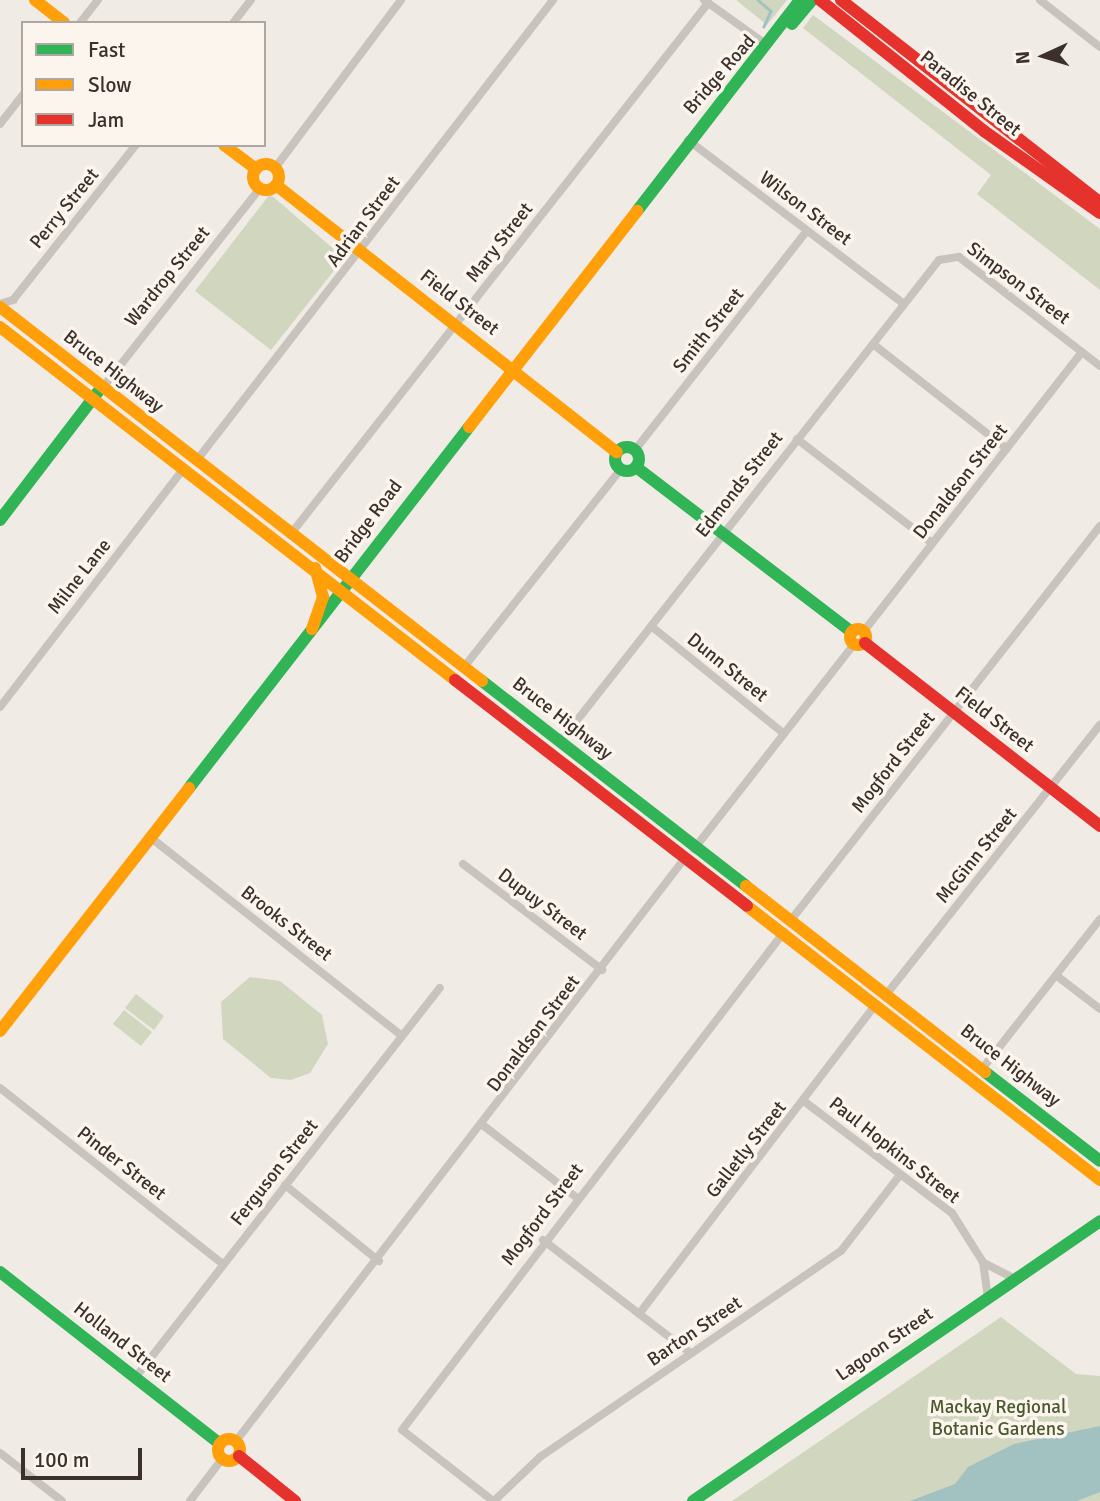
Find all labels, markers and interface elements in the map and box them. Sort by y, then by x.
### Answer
legend [21,21,266,147]
north arrow [1009,21,1079,91]
street label: Bridge Road [679,30,761,120]
text: Fast [88,37,125,63]
street label: Paradise Street [915,46,1025,142]
text: N [1011,50,1035,65]
text: Slow [88,72,132,98]
text: Jam [88,107,124,133]
street label: Perry Street [26,164,104,254]
street label: Wilson Street [755,167,855,251]
street label: Adrian Street [322,172,406,272]
street label: Mary Street [462,199,538,287]
street label: Wardrop Street [121,222,215,332]
street label: Simpson Street [962,238,1074,330]
street label: Field Street [415,265,503,341]
street label: Smith Street [669,284,749,378]
street label: Bruce Highway [58,326,168,418]
street label: Donaldson Street [909,420,1013,544]
street label: Edmonds Street [692,428,788,542]
street label: Bridge Road [330,476,408,568]
street label: Milne Lane [44,535,116,619]
street label: Dunn Street [682,629,772,707]
street label: Bruce Highway [507,673,617,765]
street label: Field Street [950,682,1038,758]
street label: Mogford Street [847,708,941,818]
street label: McGinn Street [932,804,1022,908]
street label: Dupuy Street [493,864,591,946]
street label: Brooks Street [236,881,336,967]
street label: Donaldson Street [483,971,585,1097]
street label: Bruce Highway [955,1020,1065,1112]
street label: Paul Hopkins Street [824,1093,964,1209]
street label: Galletly Street [702,1097,792,1203]
street label: Ferguson Street [227,1115,323,1231]
street label: Pinder Street [72,1122,170,1206]
street label: Mogford Street [497,1159,589,1271]
street label: Barton Street [643,1292,747,1372]
street label: Holland Street [69,1298,175,1388]
street label: Lagoon Street [832,1303,938,1387]
park label: Mackay Regional Botanic Gardens [929,1397,1067,1441]
scale bar [24,1434,145,1478]
text: 100 m [34,1447,89,1473]

